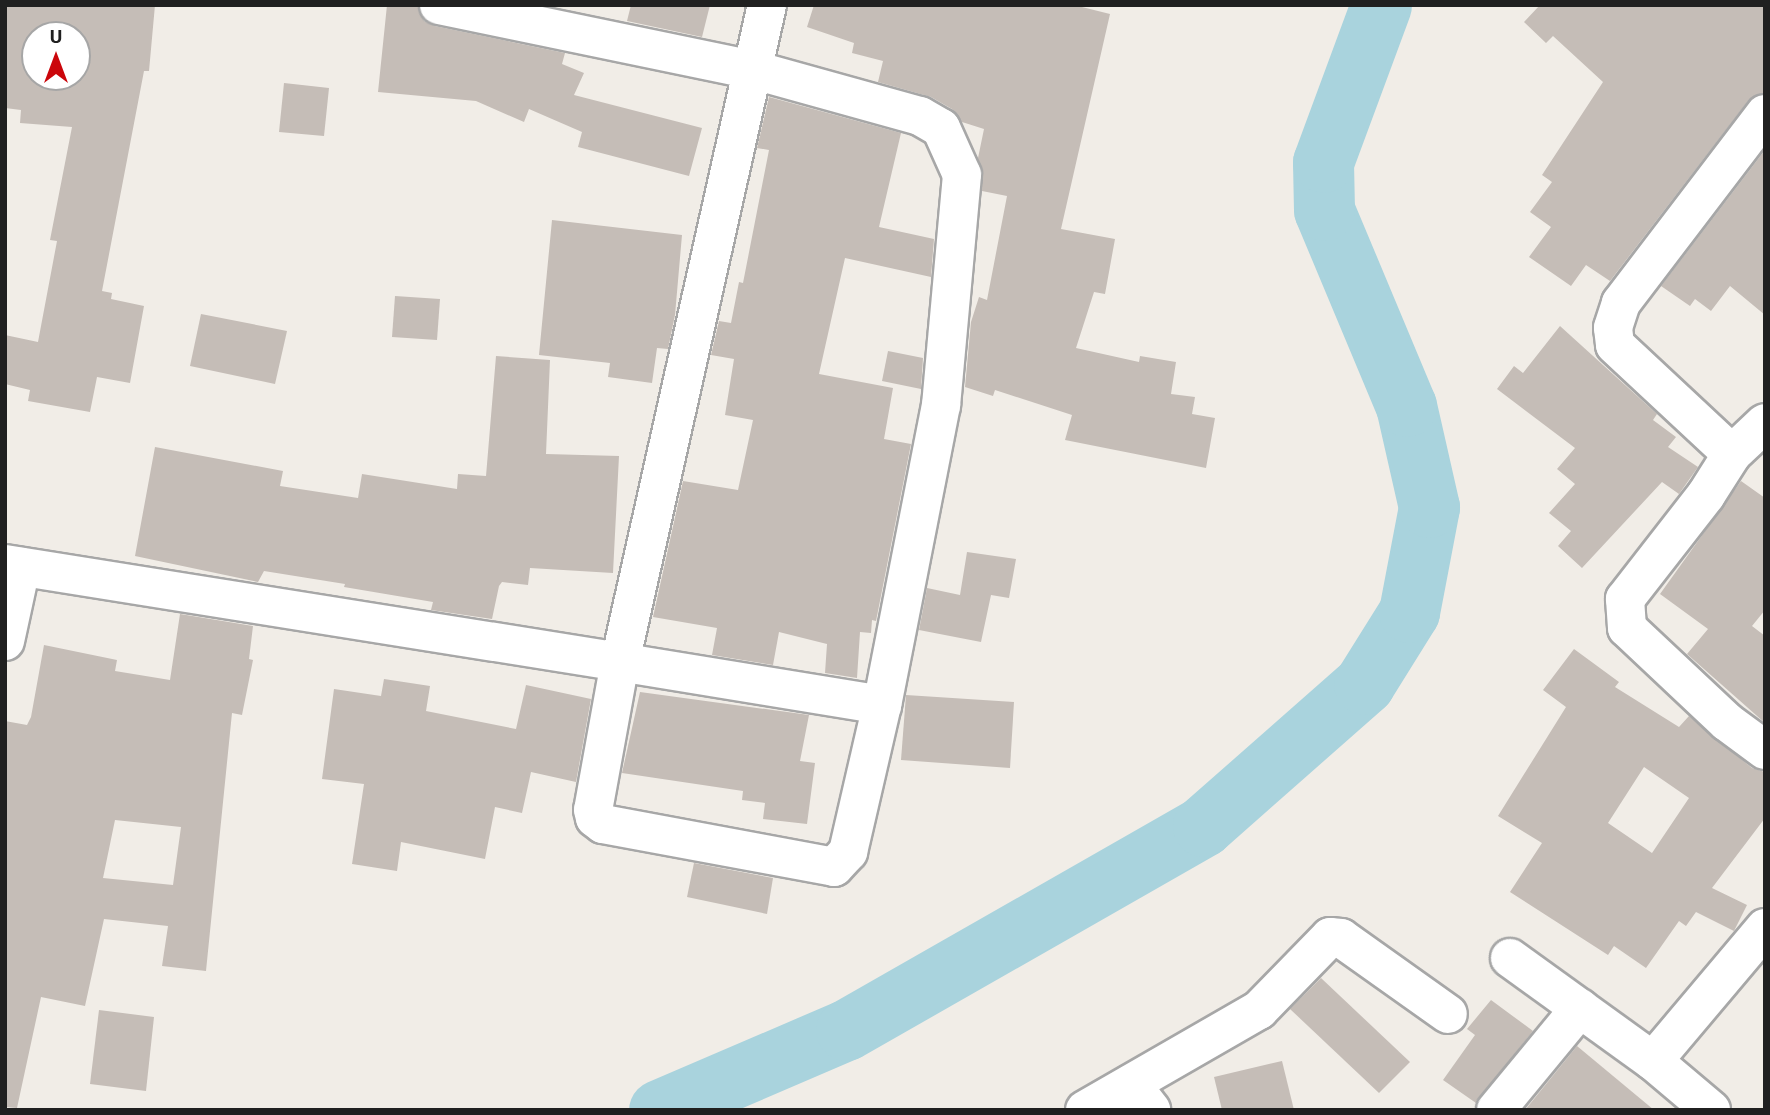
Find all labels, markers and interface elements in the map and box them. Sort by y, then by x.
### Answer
north arrow [21,21,91,91]
text: U [50,25,62,48]

